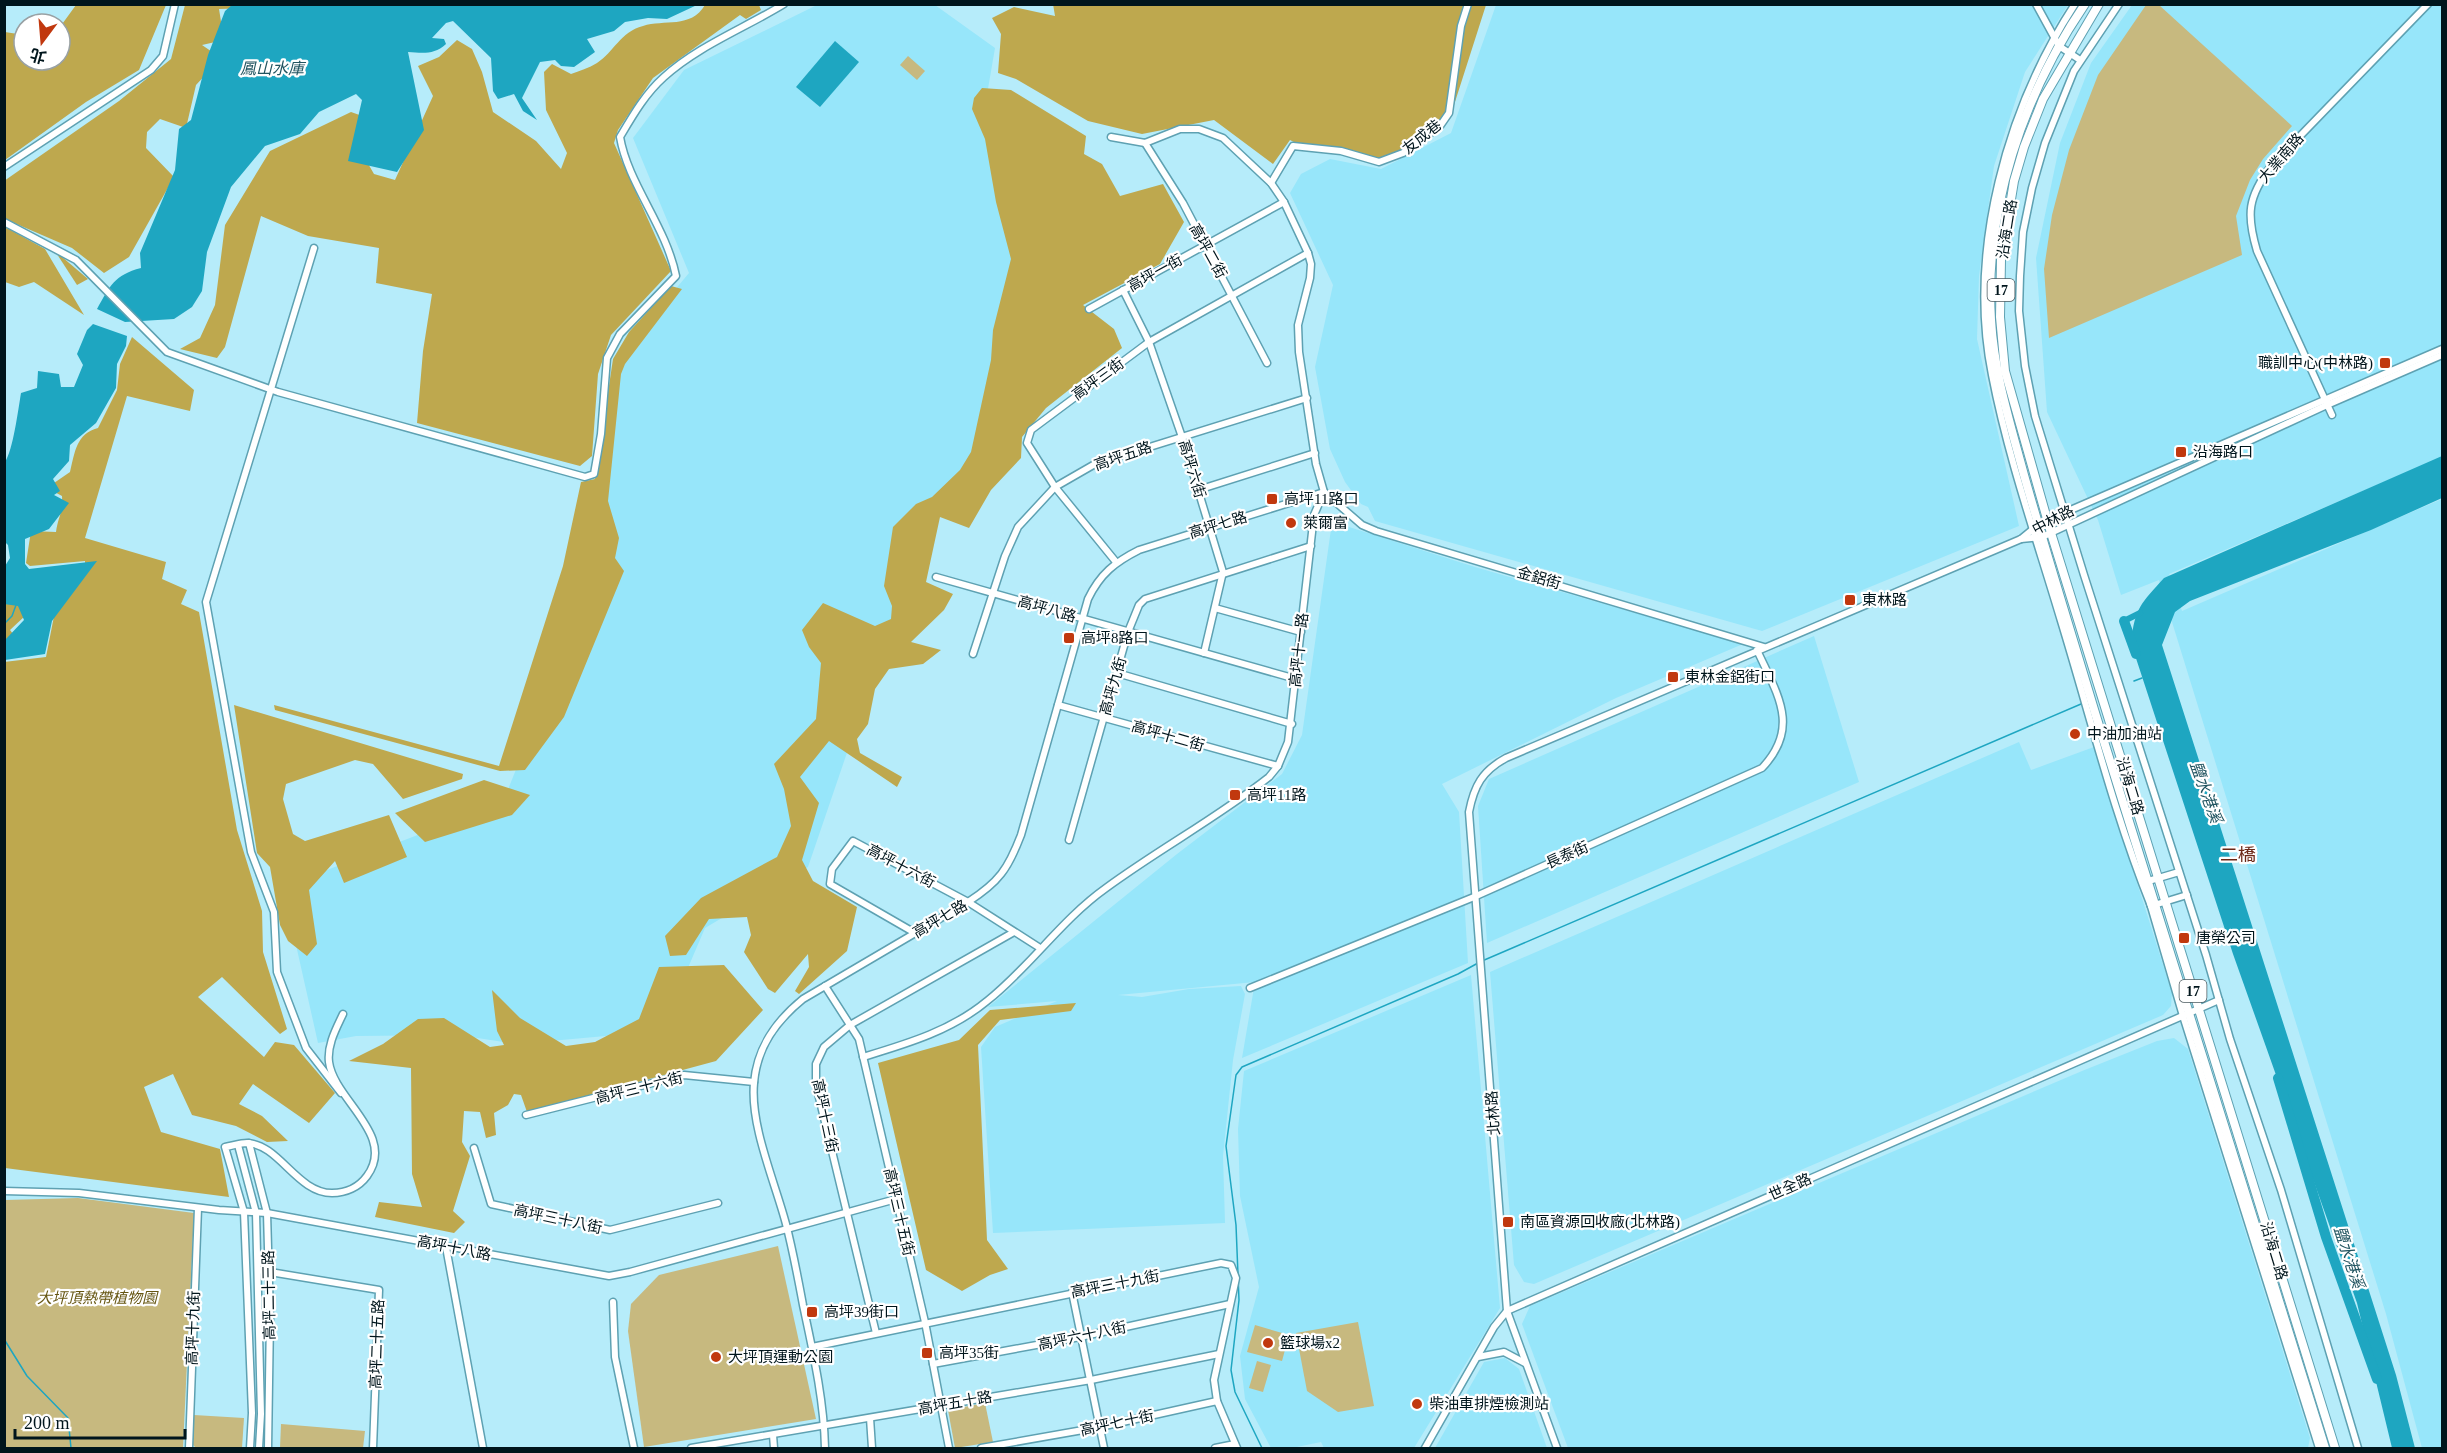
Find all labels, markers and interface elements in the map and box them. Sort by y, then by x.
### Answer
north arrow [12,12,72,72]
text: 北 [28,46,48,66]
water label: 鳳山水庫 [240,60,307,77]
street label: 友成巷 [1399,117,1445,157]
street label: 大業南路 [2255,130,2307,186]
street label: 沿海二路 [1994,198,2020,260]
street label: 高坪二街 [1186,221,1230,281]
street label: 高坪一街 [1125,251,1185,295]
road number: 17 [1988,279,2014,301]
place label: 職訓中心(中林路) [2258,354,2373,372]
street label: 高坪三街 [1069,355,1127,403]
marker: 職訓中心(中林路) [2378,356,2392,370]
street label: 高坪六街 [1176,438,1208,500]
street label: 高坪五路 [1092,439,1154,473]
place label: 沿海路口 [2193,444,2253,460]
marker: 沿海路口 [2174,445,2188,459]
place label: 高坪11路口 [1284,491,1358,507]
marker: 高坪11路口 [1265,492,1279,506]
street label: 中林路 [2029,502,2077,538]
street label: 高坪七路 [1187,509,1249,541]
place label: 萊爾富 [1303,515,1348,531]
marker: 萊爾富 [1284,516,1298,530]
street label: 金鋁街 [1515,564,1563,592]
place label: 東林路 [1862,592,1907,608]
street label: 高坪八路 [1016,593,1078,625]
marker: 東林路 [1843,593,1857,607]
street label: 高坪十一路 [1287,612,1311,688]
place label: 高坪8路口 [1081,630,1149,646]
marker: 高坪8路口 [1062,631,1076,645]
street label: 高坪九街 [1097,655,1129,717]
place label: 東林金鋁街口 [1685,669,1775,685]
marker: 東林金鋁街口 [1666,670,1680,684]
street label: 高坪十二街 [1130,718,1206,754]
place label: 中油加油站 [2087,726,2162,742]
marker: 中油加油站 [2068,727,2082,741]
street label: 沿海二路 [2114,755,2146,817]
water label: 鹽水港溪 [2187,759,2226,827]
place label: 高坪11路 [1247,787,1306,803]
marker: 高坪11路 [1228,788,1242,802]
street label: 長泰街 [1543,838,1591,871]
street label: 高坪十六街 [864,841,938,891]
district label: 二橋 [2220,845,2256,865]
street label: 高坪七路 [910,897,970,941]
place label: 唐榮公司 [2196,930,2256,946]
marker: 唐榮公司 [2177,931,2191,945]
road number: 17 [2180,980,2206,1002]
street label: 高坪三十六街 [593,1069,685,1107]
street label: 高坪十三街 [809,1078,841,1154]
street label: 北林路 [1482,1090,1503,1136]
street label: 高坪三十五街 [881,1166,917,1258]
street label: 世全路 [1766,1171,1814,1203]
street label: 高坪三十八街 [512,1202,604,1236]
place label: 南區資源回收廠(北林路) [1520,1213,1680,1231]
marker: 南區資源回收廠(北林路) [1501,1215,1515,1229]
street label: 沿海二路 [2258,1220,2290,1282]
water label: 鹽水港溪 [2331,1224,2368,1292]
street label: 高坪十八路 [416,1233,492,1263]
street label: 高坪二十三路 [260,1250,278,1340]
street label: 高坪三十九街 [1069,1268,1161,1300]
park label: 大坪頂熱帶植物園 [37,1290,159,1306]
street label: 高坪十九街 [184,1290,202,1366]
street label: 高坪二十五路 [367,1299,387,1389]
place label: 高坪39街口 [824,1304,899,1320]
marker: 高坪39街口 [805,1305,819,1319]
street label: 高坪六十八街 [1036,1319,1128,1353]
place label: 籃球場x2 [1280,1335,1340,1351]
marker: 籃球場x2 [1261,1336,1275,1350]
place label: 高坪35街 [939,1345,999,1361]
marker: 高坪35街 [920,1346,934,1360]
place label: 大坪頂運動公園 [728,1349,833,1365]
marker: 大坪頂運動公園 [709,1350,723,1364]
street label: 高坪五十路 [917,1389,993,1417]
place label: 柴油車排煙檢測站 [1429,1395,1549,1412]
marker: 柴油車排煙檢測站 [1410,1397,1424,1411]
scale bar [15,1402,184,1440]
street label: 高坪七十街 [1079,1407,1155,1439]
text: 200 m [24,1413,70,1433]

